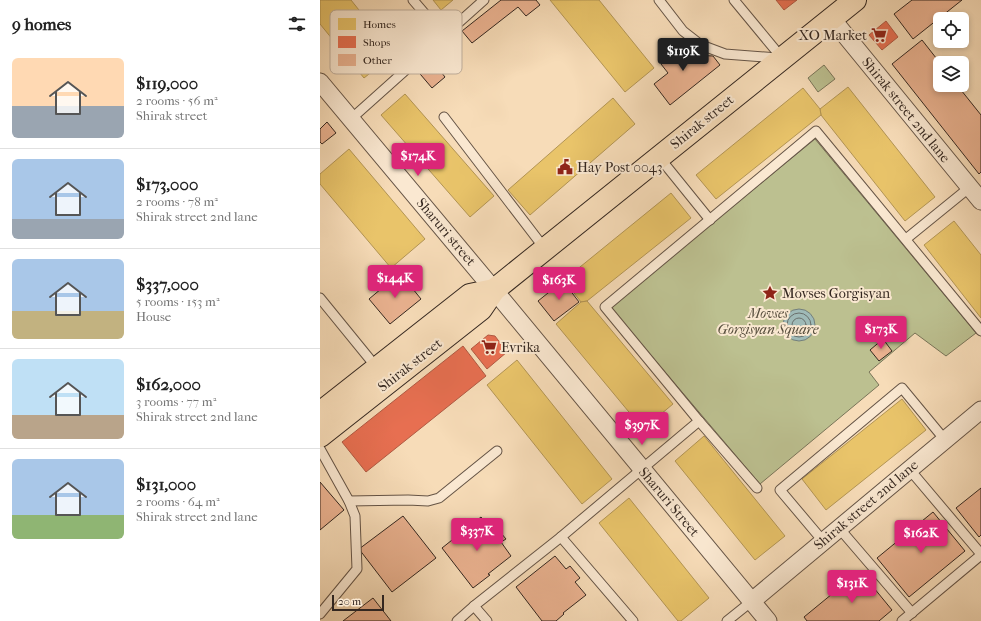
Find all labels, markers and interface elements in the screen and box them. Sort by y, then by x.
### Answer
legend [330,10,462,74]
map controls [933,12,969,92]
button: locate [933,12,969,48]
icon: filters [286,13,308,35]
text: 9 homes [12,14,71,34]
text: Homes [363,18,396,31]
supermarket icon: XO Market [870,26,888,44]
place label: XO Market [798,27,867,44]
text: Shops [363,36,390,49]
pin: $119K [655,38,711,72]
text: $119K [667,43,699,58]
text: Other [363,54,392,67]
street label: Shirak street 2nd lane [858,54,954,166]
button: layers [933,56,969,92]
text: $119,000 [136,73,198,93]
icon: home [44,74,92,122]
street label: Shirak street [667,91,737,153]
text: 2 rooms · 56 m² [136,93,218,108]
text: Shirak street [136,108,207,123]
pin: $174K [390,143,446,177]
text: $174K [401,148,435,163]
public building icon: Hay Post 0043 [556,158,574,176]
place label: Hay Post 0043 [577,159,663,176]
text: $173,000 [136,174,198,194]
icon: home [44,175,92,223]
text: 2 rooms · 78 m² [136,194,218,209]
street label: Sharuri street [413,195,479,269]
text: Shirak street 2nd lane [136,209,258,224]
pin: $144K [367,265,423,299]
pin: $163K [531,267,587,301]
text: $144K [377,270,413,285]
text: $163K [542,272,576,287]
text: $337,000 [136,274,199,294]
icon: home [44,275,92,323]
place icon: Movses Gorgisyan [761,284,779,302]
place label: Movses Gorgisyan [782,285,890,302]
text: 5 rooms · 153 m² [136,294,220,309]
park label: Movses Gorgisyan Square [718,305,819,338]
text: House [136,309,171,324]
pin: $173K [853,316,909,350]
text: $173K [865,321,897,336]
street label: Shirak street [375,335,445,395]
supermarket icon: Evrika [480,338,498,356]
place label: Evrika [501,339,541,356]
text: $162,000 [136,374,201,394]
icon: home [44,375,92,423]
text: 3 rooms · 77 m² [136,394,216,409]
text: Shirak street 2nd lane [136,409,258,424]
pin: $397K [614,412,670,446]
text: $397K [624,417,660,432]
street label: Shirak street 2nd lane [810,456,922,554]
street label: Sharuri Street [635,464,703,540]
text: $131,000 [136,474,196,494]
icon: home [44,475,92,523]
text: 2 rooms · 64 m² [136,494,220,509]
text: Shirak street 2nd lane [136,509,258,524]
pin: $337K [449,518,505,552]
pin: $162K [893,520,949,554]
text: $337K [460,523,494,538]
text: $162K [904,525,938,540]
pin: $131K [824,570,880,604]
text: $131K [836,575,868,590]
scale bar [332,593,384,612]
text: 20 m [338,595,361,608]

